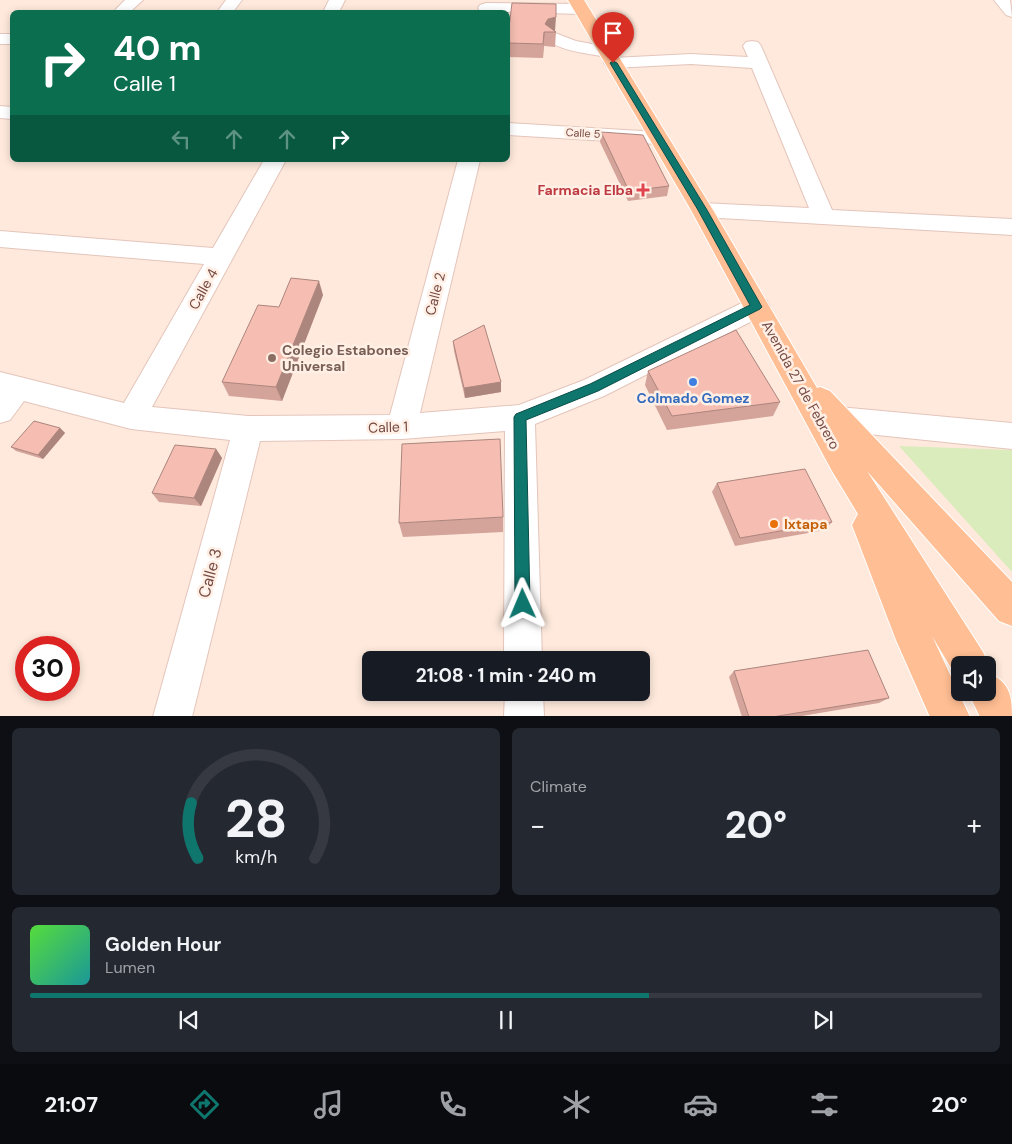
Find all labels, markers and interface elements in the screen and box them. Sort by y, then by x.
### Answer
pin [592,12,634,63]
icon: arrive [599,19,627,47]
text: 40 m [113,25,202,71]
icon: right [30,30,95,95]
text: Calle 1 [113,69,176,98]
icon: left [167,125,195,153]
icon: ahead [220,125,248,153]
icon: ahead [273,125,301,153]
icon: right [326,125,354,153]
street label: Calle 5 [565,125,601,141]
place label: Farmacia Elba [537,181,633,199]
marker: Farmacia Elba [637,184,649,196]
street label: Calle 4 [184,265,222,313]
street label: Calle 2 [421,271,449,317]
street label: Avenida 27 de Febrero [758,317,844,453]
place label: Colegio Estabones Universal [282,341,409,375]
marker: Colegio Estabones Universal [266,352,278,364]
marker: Colmado Gomez [687,376,699,388]
place label: Colmado Gomez [637,389,750,407]
street label: Calle 1 [368,417,408,437]
place label: Ixtapa [784,515,827,533]
marker: Ixtapa [768,518,780,530]
street label: Calle 3 [193,546,227,600]
position arrow [496,577,548,629]
speed limit sign: 30 [15,636,80,701]
map controls [951,656,996,701]
button: sound [951,656,996,701]
text: 21:08 · 1 min · 240 m [416,663,596,688]
text: Climate [530,776,587,797]
text: 28 [225,785,287,853]
text: 20° [725,800,787,850]
text: − [530,807,545,844]
text: + [967,807,982,844]
text: km/h [235,845,277,869]
text: Golden Hour [105,932,221,957]
text: Lumen [105,957,155,978]
icon: previous [175,1006,203,1034]
icon: pause [492,1006,520,1034]
icon: next [809,1006,837,1034]
icon: directions [187,1087,222,1122]
icon: music [311,1087,346,1122]
icon: phone [435,1087,470,1122]
icon: climate [559,1087,594,1122]
icon: car [683,1087,718,1122]
icon: filters [807,1087,842,1122]
text: 21:07 [45,1090,98,1119]
text: 20° [931,1090,967,1119]

